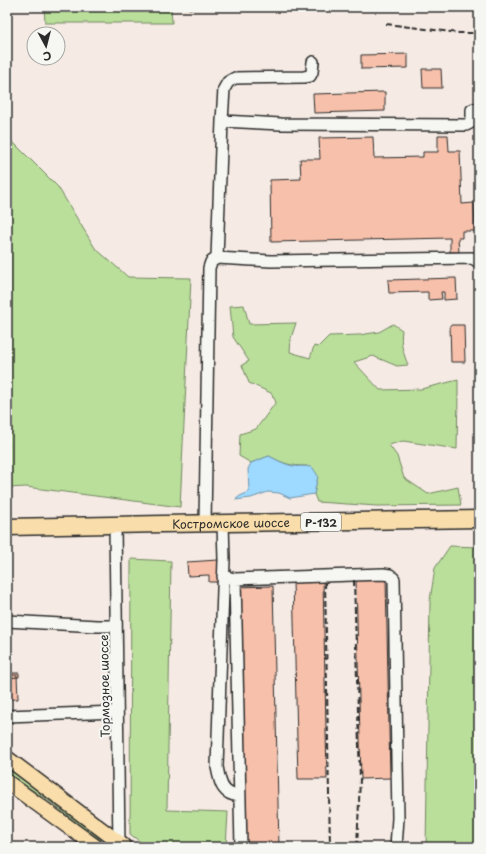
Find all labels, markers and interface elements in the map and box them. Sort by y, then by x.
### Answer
north arrow [26,26,66,66]
text: С [42,47,52,65]
street label: Костромское шоссе [172,513,290,533]
road number: Р-132 [301,513,341,531]
street label: Тормозное шоссе [94,634,114,738]

